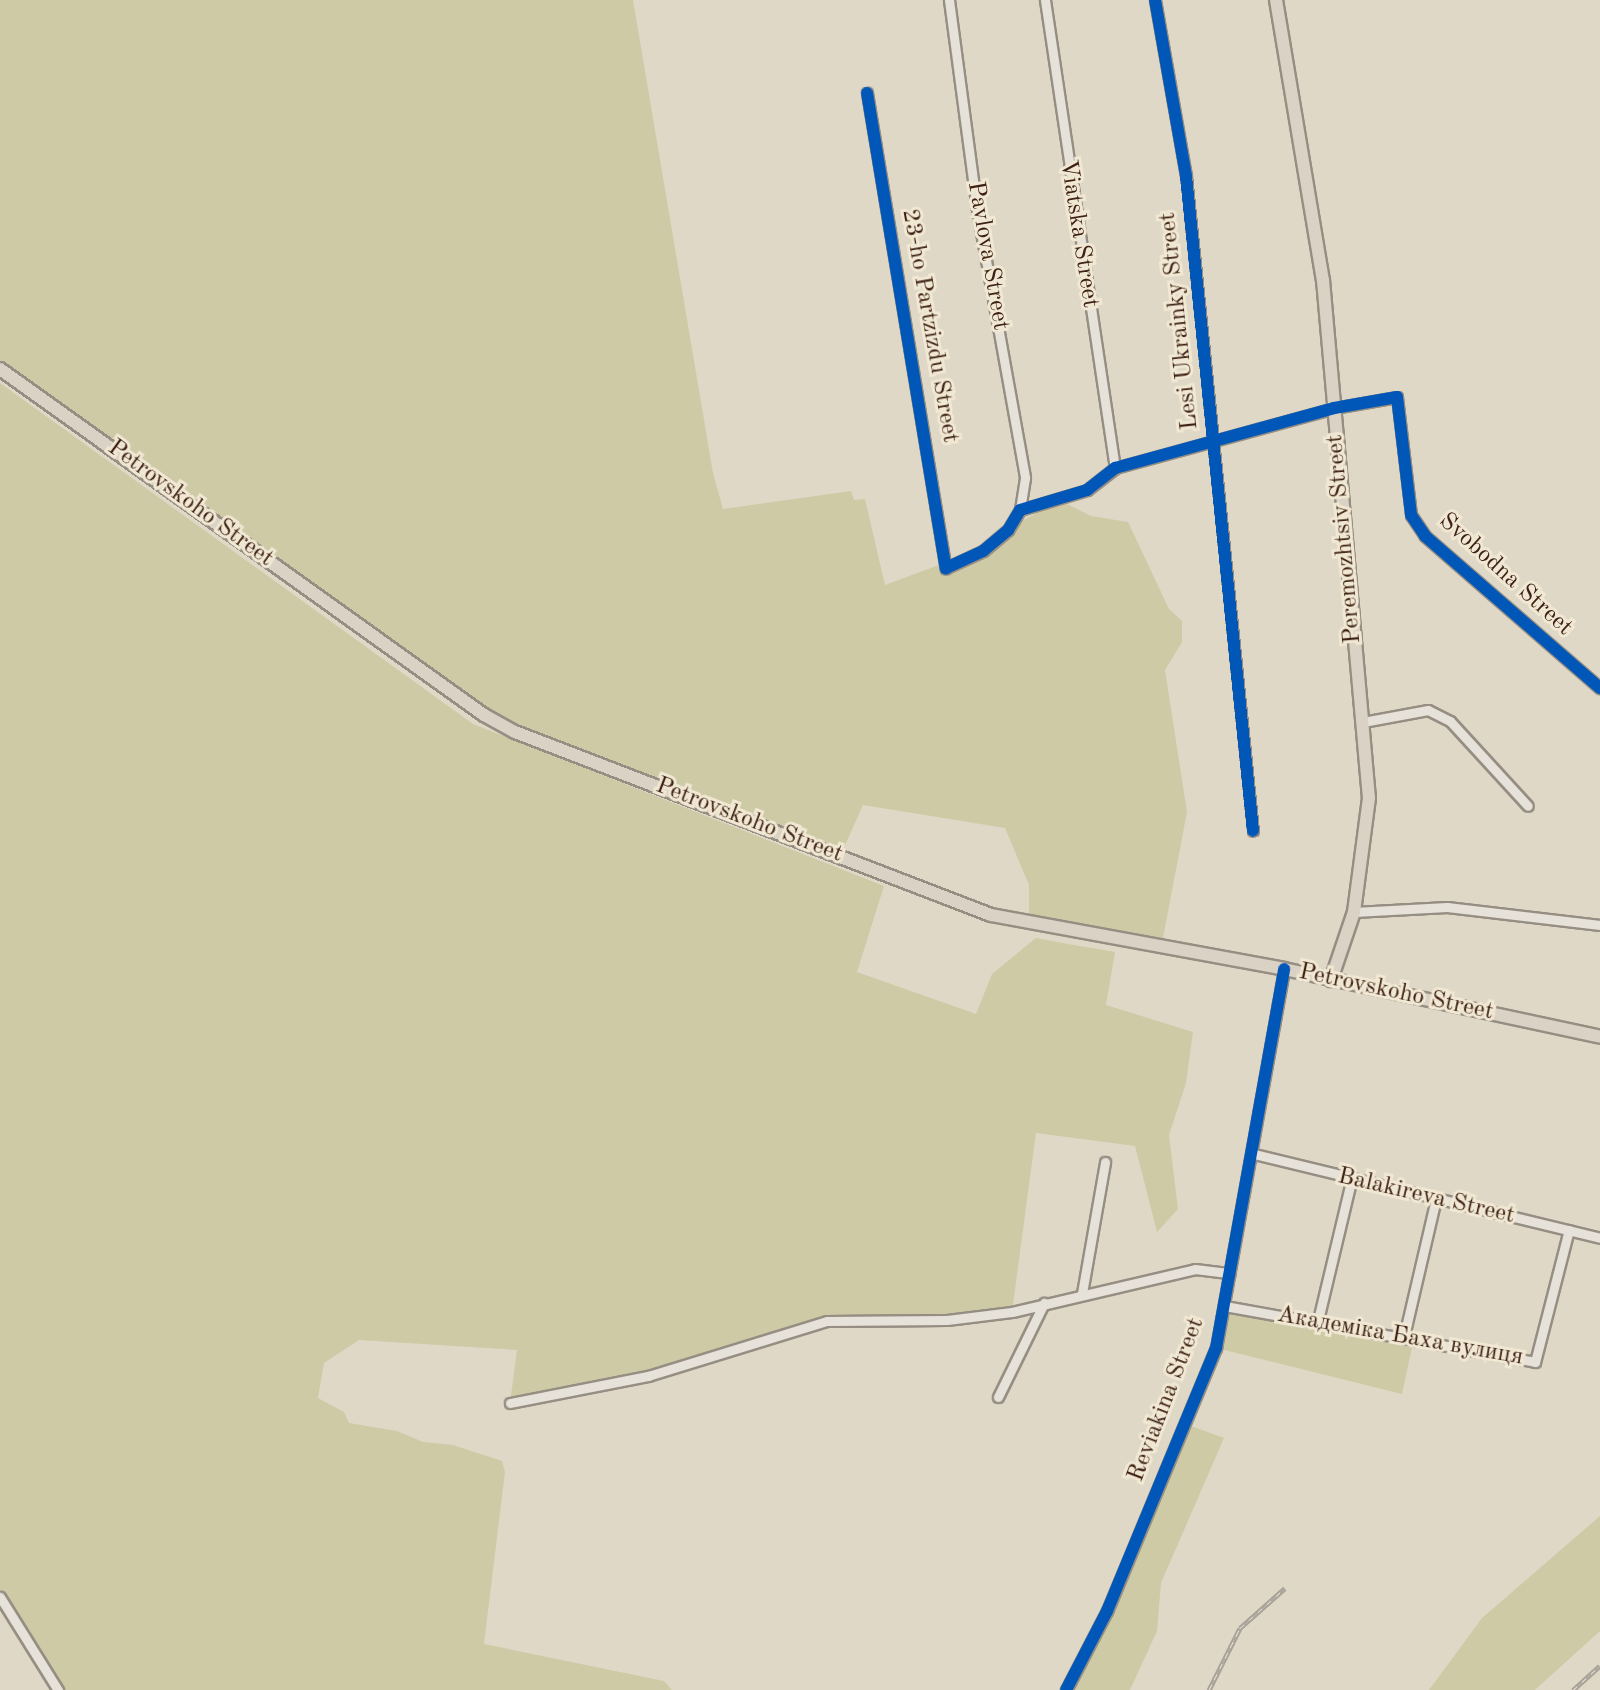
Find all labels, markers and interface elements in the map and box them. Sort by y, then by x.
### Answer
street label: Viatska Street [1052,158,1104,310]
street label: Pavlova Street [960,179,1014,333]
street label: 23-ho Partzizdu Street [894,207,964,445]
street label: Lesi Ukrainky Street [1154,211,1206,431]
street label: Peremozhtsiv Street [1322,433,1368,645]
street label: Petrovskoho Street [101,434,279,574]
street label: Svobodna Street [1432,507,1578,643]
street label: Petrovskoho Street [651,772,847,870]
street label: Petrovskoho Street [1296,958,1496,1028]
street label: Balakireva Street [1335,1163,1517,1231]
street label: Академіка Баха вулиця [1275,1301,1525,1373]
street label: Reviakina Street [1122,1314,1212,1486]

